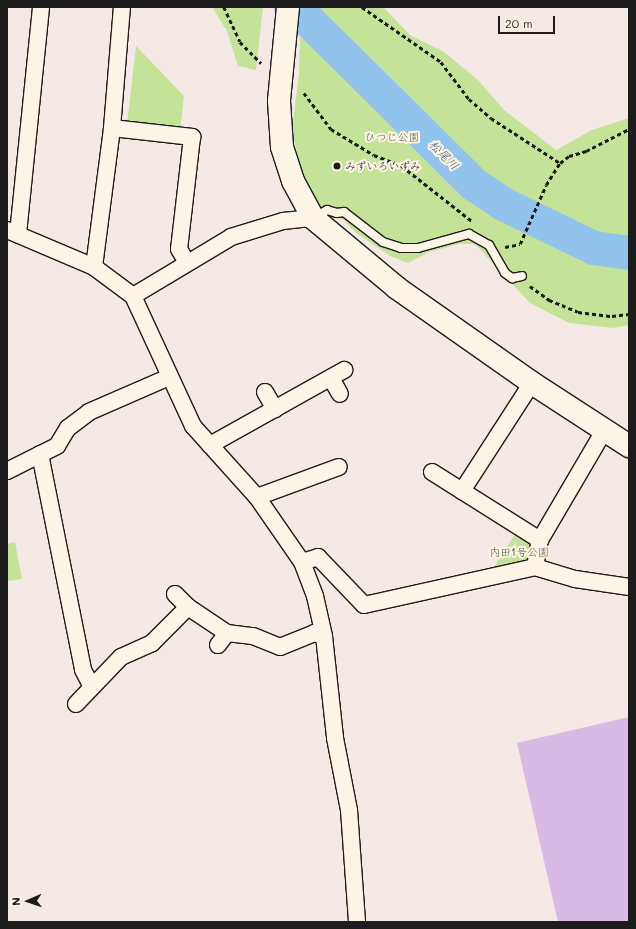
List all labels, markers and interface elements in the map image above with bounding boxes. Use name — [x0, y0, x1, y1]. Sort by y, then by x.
scale bar — [500, 8, 557, 34]
text: 20 m — [505, 15, 533, 31]
park label: ひつじ公園 — [365, 130, 419, 144]
water label: 松尾川 — [426, 137, 462, 173]
place label: みずいろいずみ — [345, 159, 422, 173]
marker: みずいろいずみ — [332, 161, 342, 171]
park label: 内田1号公園 — [489, 545, 549, 559]
north arrow — [8, 881, 48, 921]
text: N — [8, 897, 23, 906]

